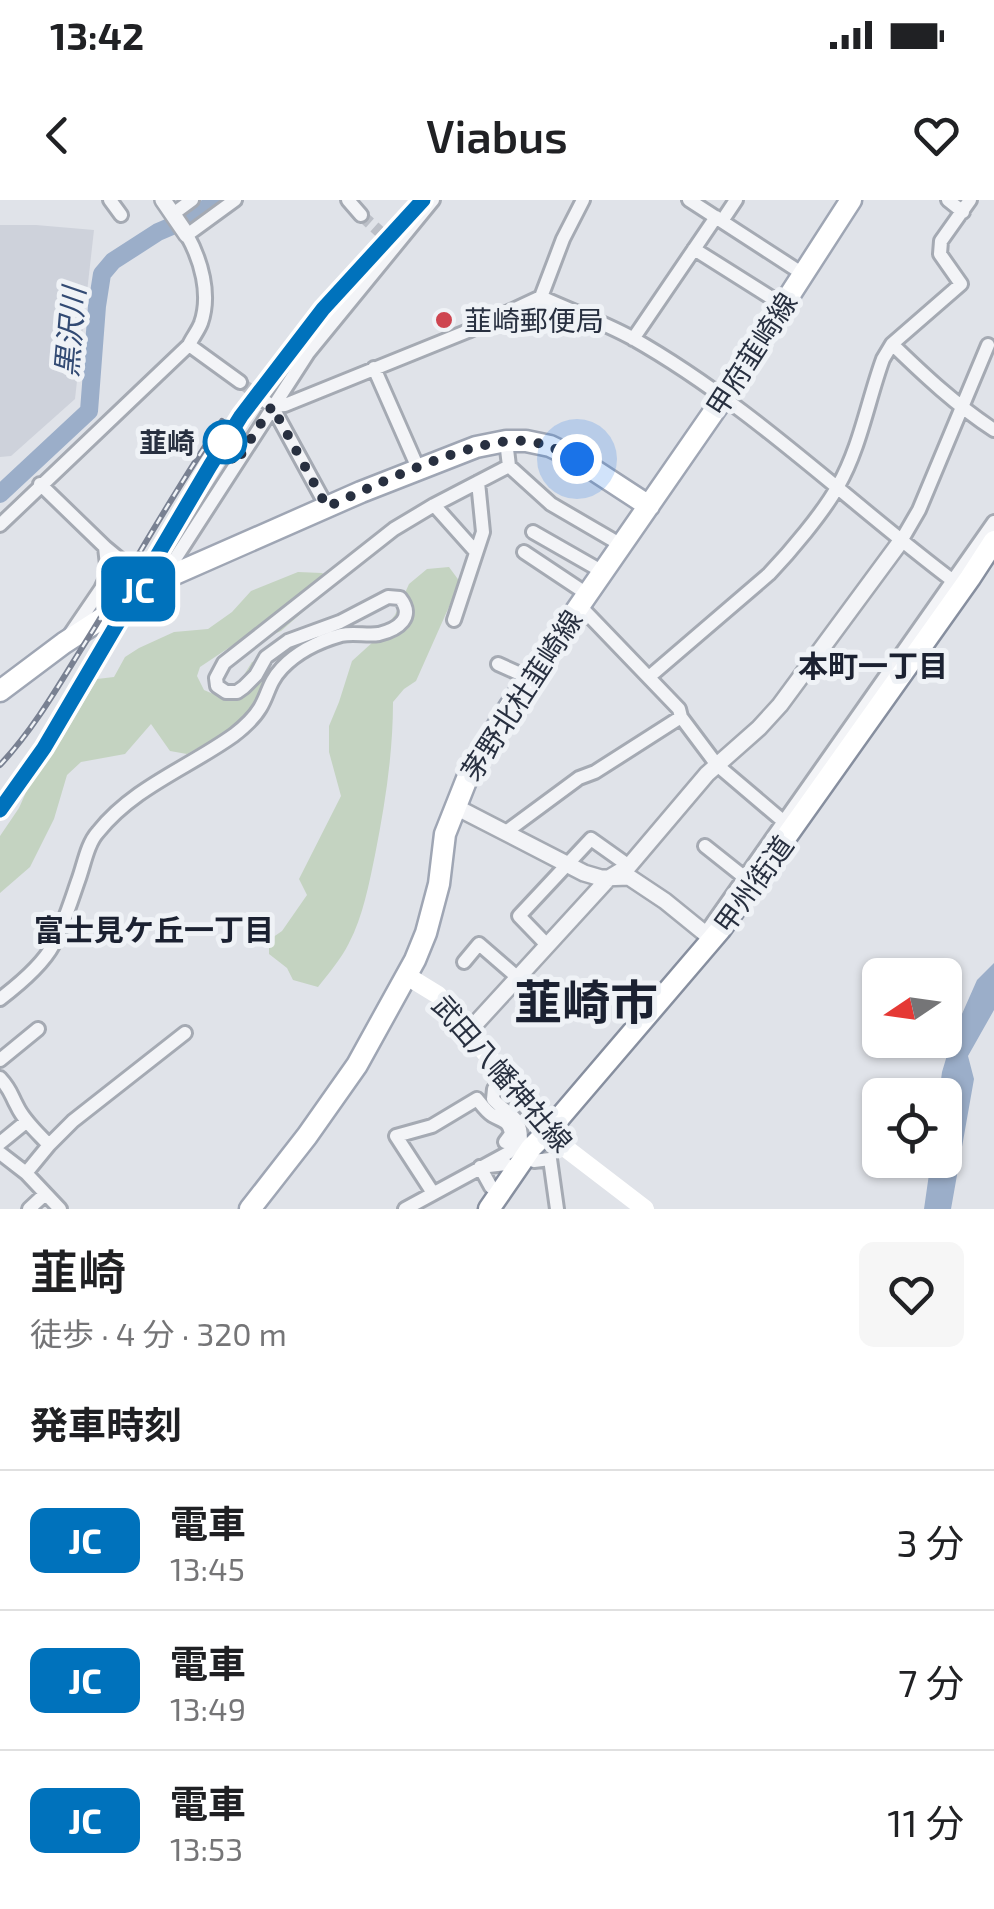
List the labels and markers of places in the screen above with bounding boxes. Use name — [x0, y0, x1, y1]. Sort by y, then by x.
place label: 韮崎郵便局 — [464, 303, 604, 337]
marker: 韮崎郵便局 — [433, 309, 455, 331]
marker: 韮崎 — [204, 421, 246, 463]
place label: 韮崎 — [139, 425, 195, 459]

